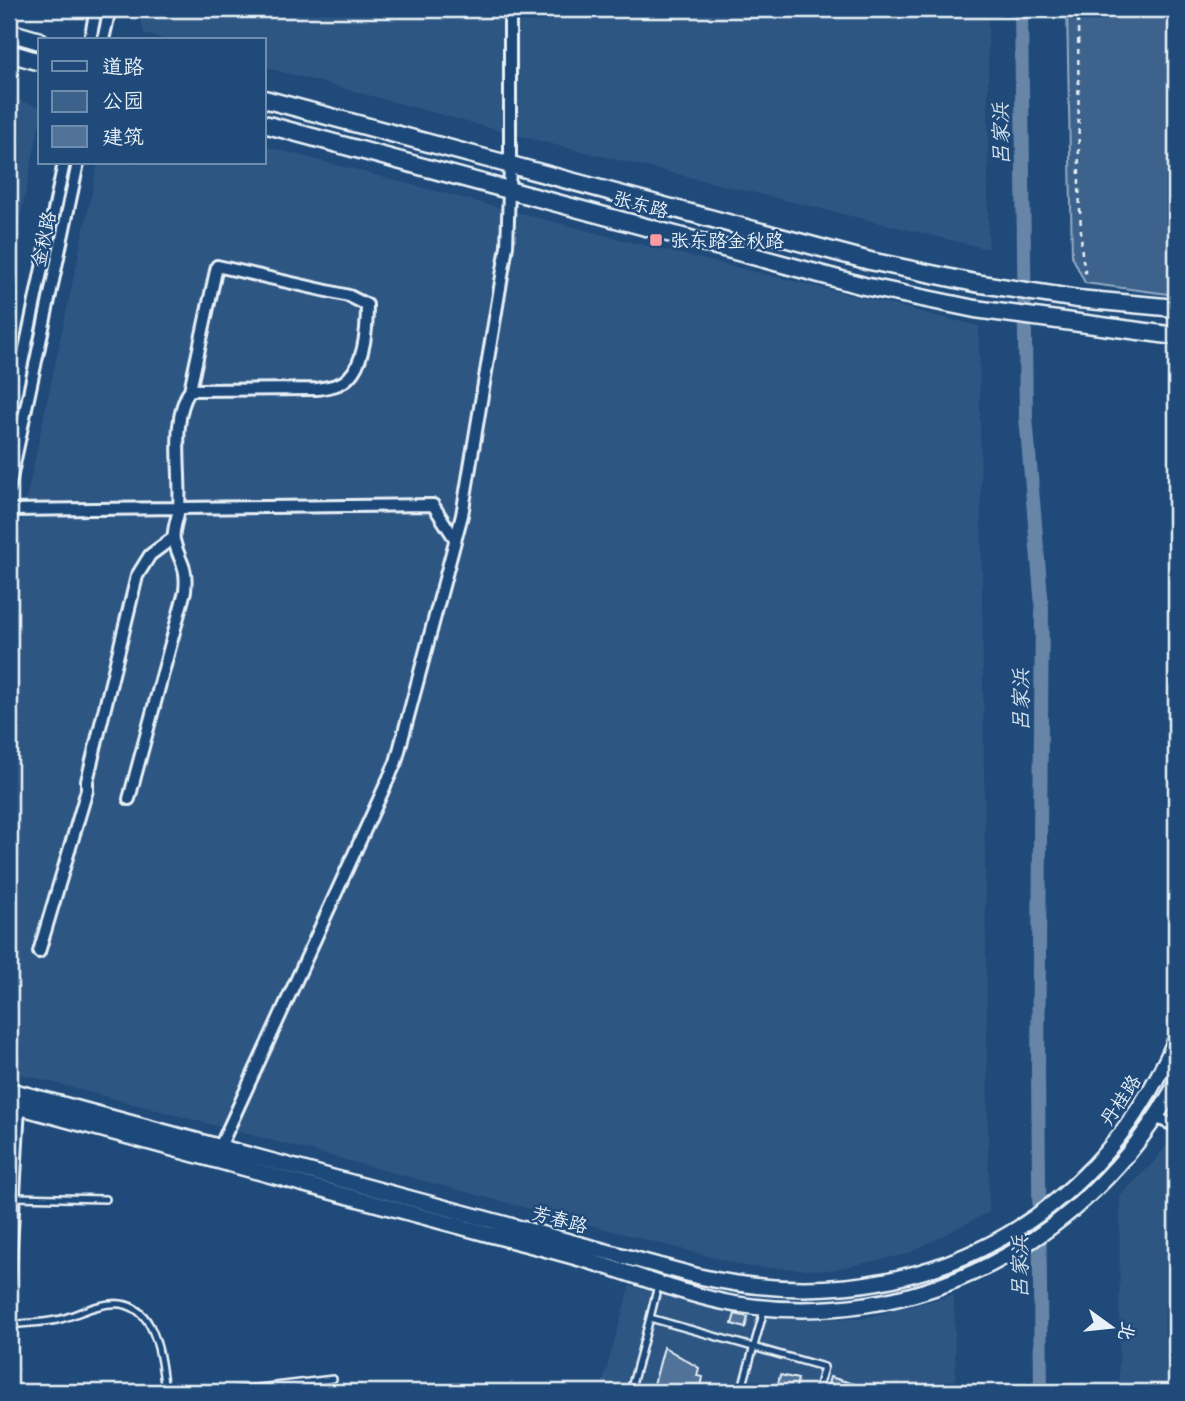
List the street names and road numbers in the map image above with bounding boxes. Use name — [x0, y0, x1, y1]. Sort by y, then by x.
street label: 张东路 — [609, 184, 672, 228]
street label: 金秋路 — [24, 208, 66, 270]
street label: 丹桂路 — [1093, 1069, 1150, 1133]
street label: 芳春路 — [528, 1199, 591, 1243]

